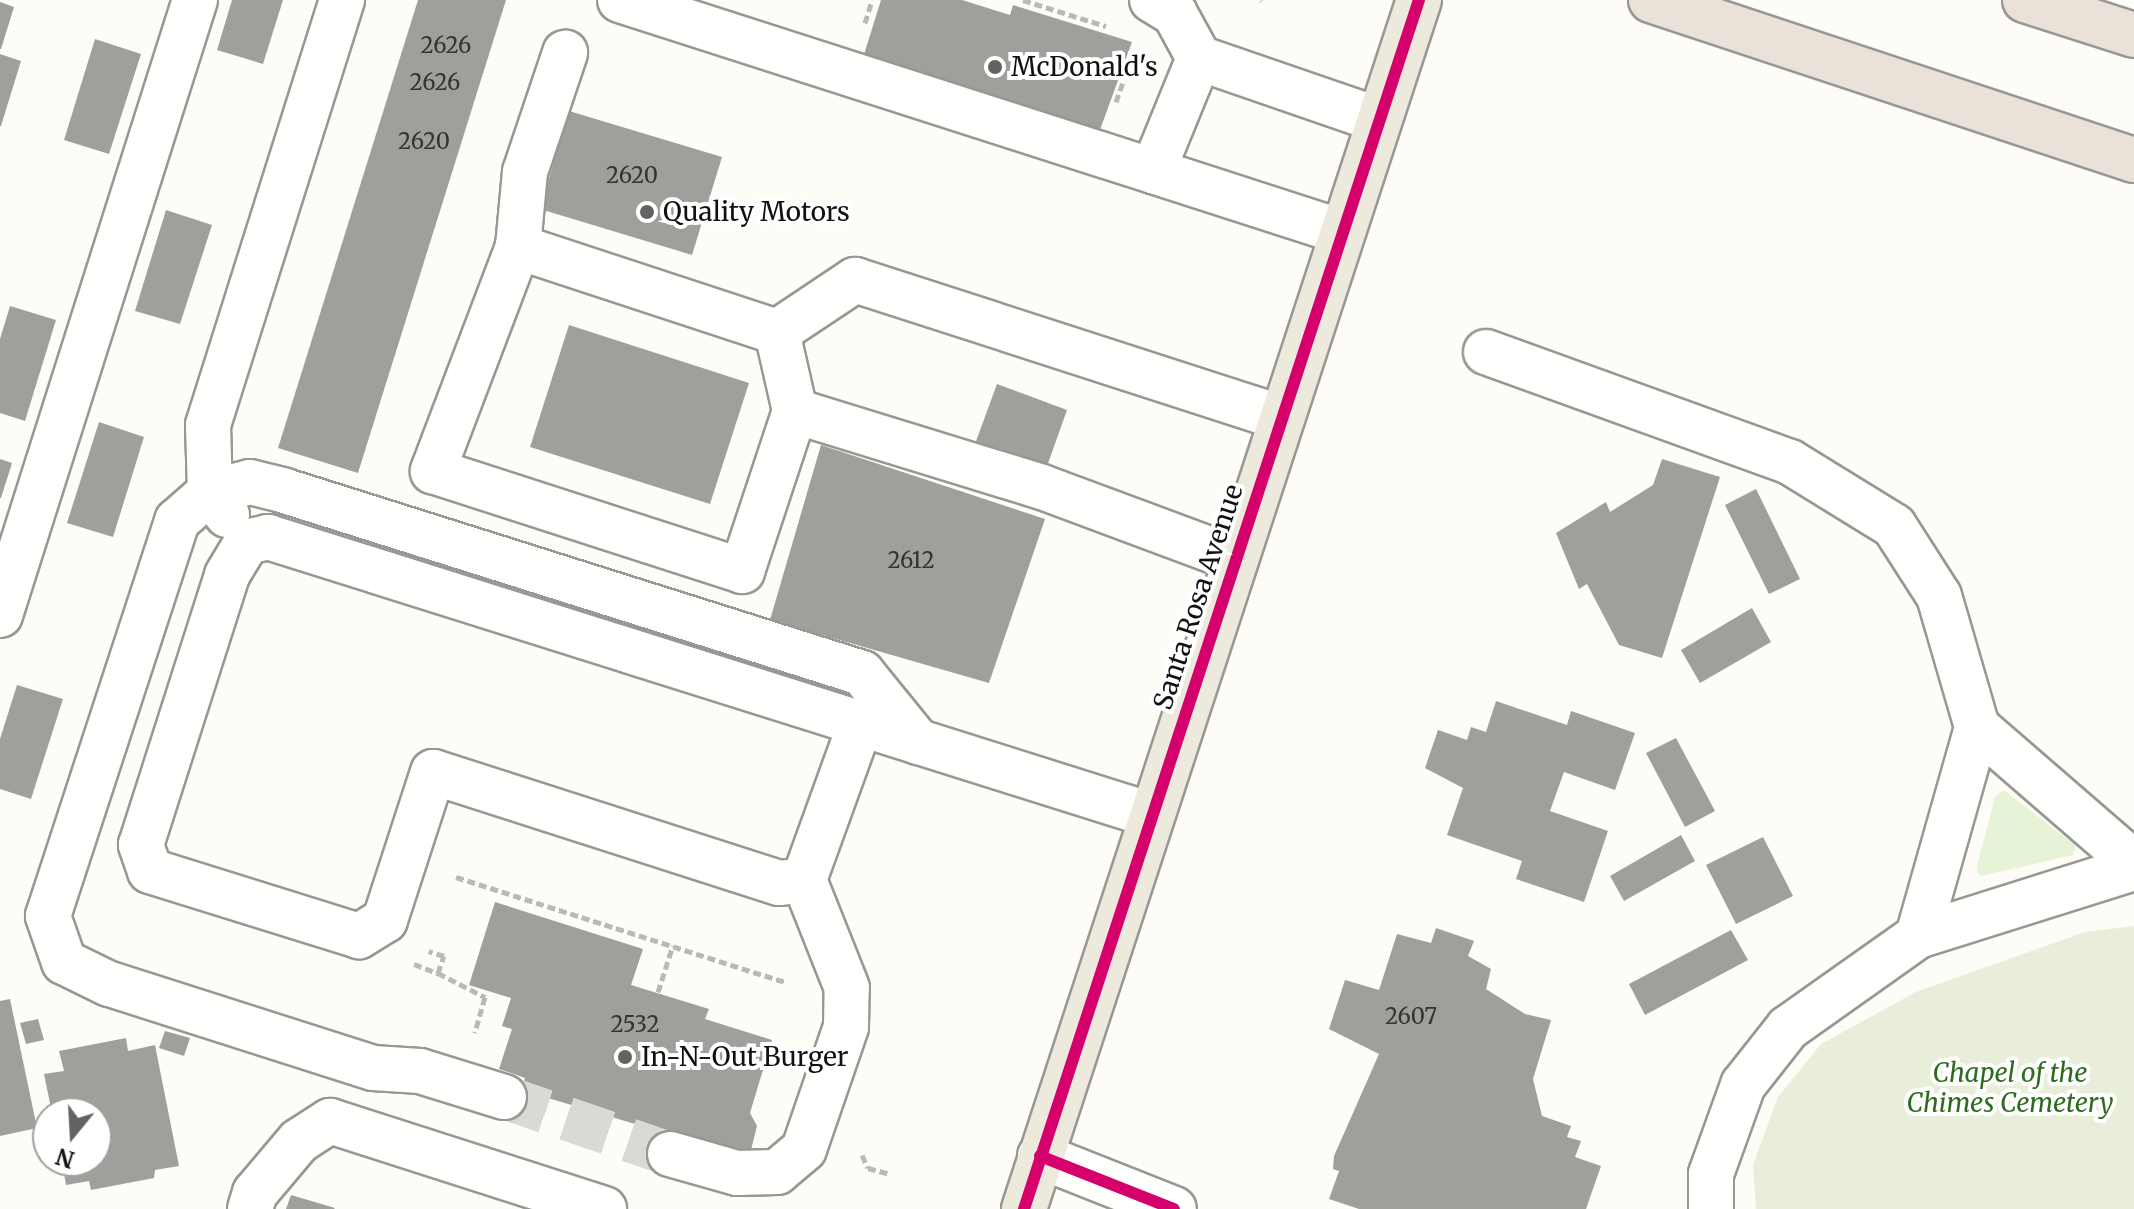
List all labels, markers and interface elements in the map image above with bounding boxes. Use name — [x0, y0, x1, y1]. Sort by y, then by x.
house number: 2626 — [421, 33, 471, 59]
place label: McDonald's — [1011, 51, 1158, 83]
marker: McDonald's — [986, 58, 1004, 76]
house number: 2626 — [410, 70, 460, 96]
house number: 2620 — [398, 129, 450, 155]
house number: 2620 — [606, 163, 658, 189]
place label: Quality Motors — [663, 196, 850, 228]
marker: Quality Motors — [638, 203, 656, 221]
street label: Santa Rosa Avenue — [1147, 481, 1249, 713]
house number: 2612 — [887, 548, 935, 574]
house number: 2607 — [1385, 1004, 1437, 1030]
house number: 2532 — [610, 1012, 660, 1038]
place label: In-N-Out Burger — [641, 1041, 848, 1073]
marker: In-N-Out Burger — [616, 1048, 634, 1066]
park label: Chapel of the Chimes Cemetery — [1907, 1057, 2113, 1118]
north arrow — [32, 1097, 112, 1177]
text: N — [53, 1142, 78, 1174]

